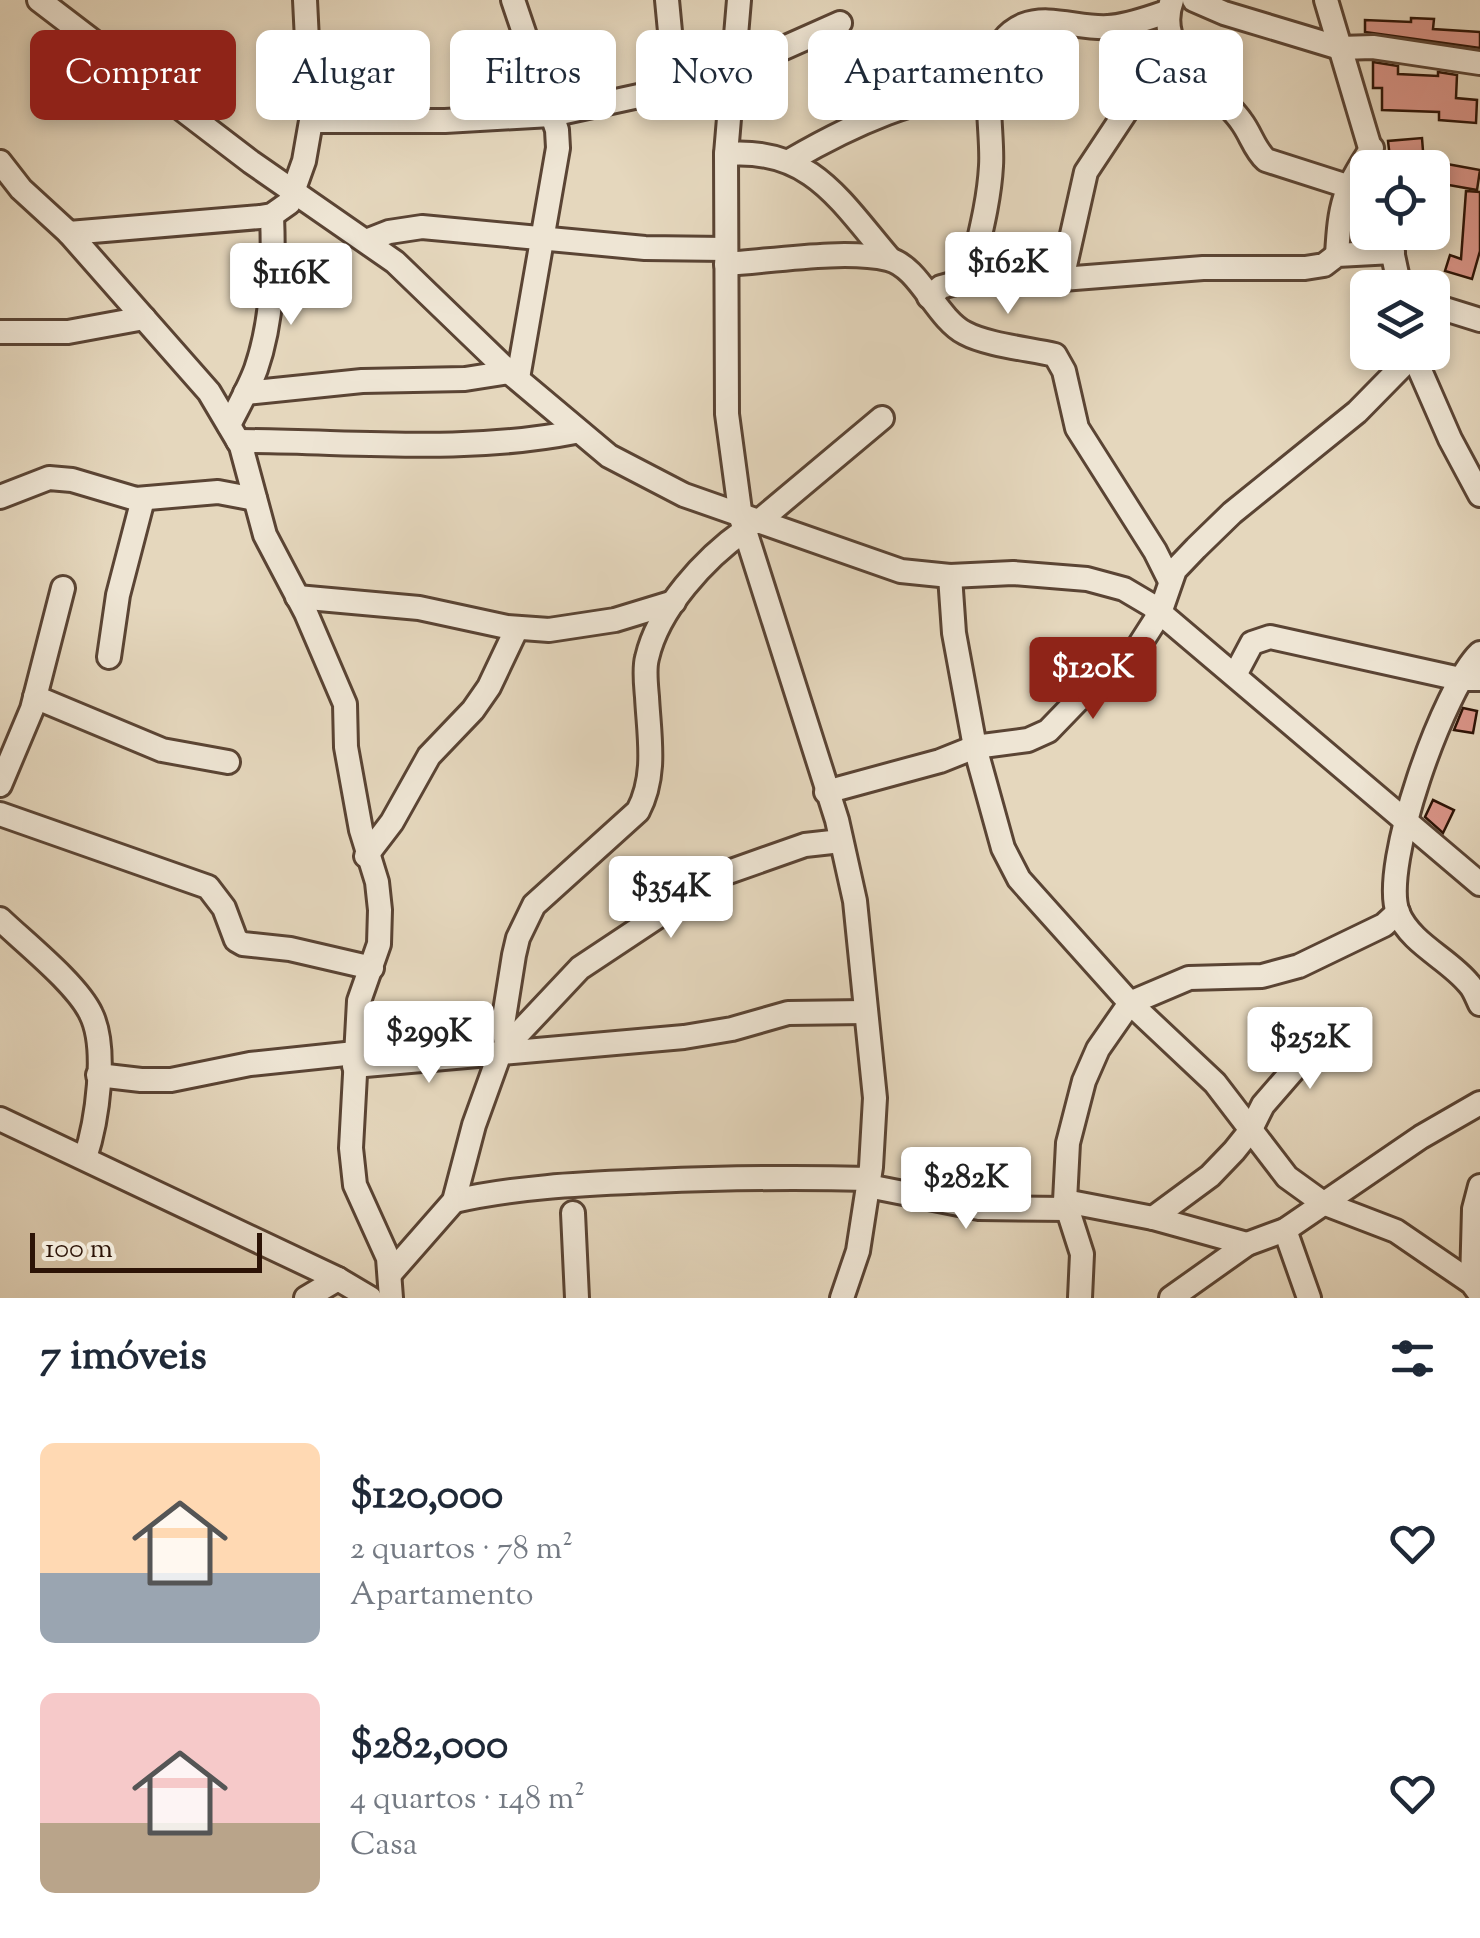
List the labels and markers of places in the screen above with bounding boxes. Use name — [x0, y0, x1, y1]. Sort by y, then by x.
pin: $162K — [938, 232, 1078, 317]
pin: $116K — [221, 243, 361, 328]
pin: $120K — [1023, 637, 1163, 722]
pin: $354K — [601, 856, 741, 941]
pin: $299K — [359, 1001, 499, 1086]
pin: $252K — [1240, 1007, 1380, 1092]
pin: $282K — [896, 1147, 1036, 1232]

